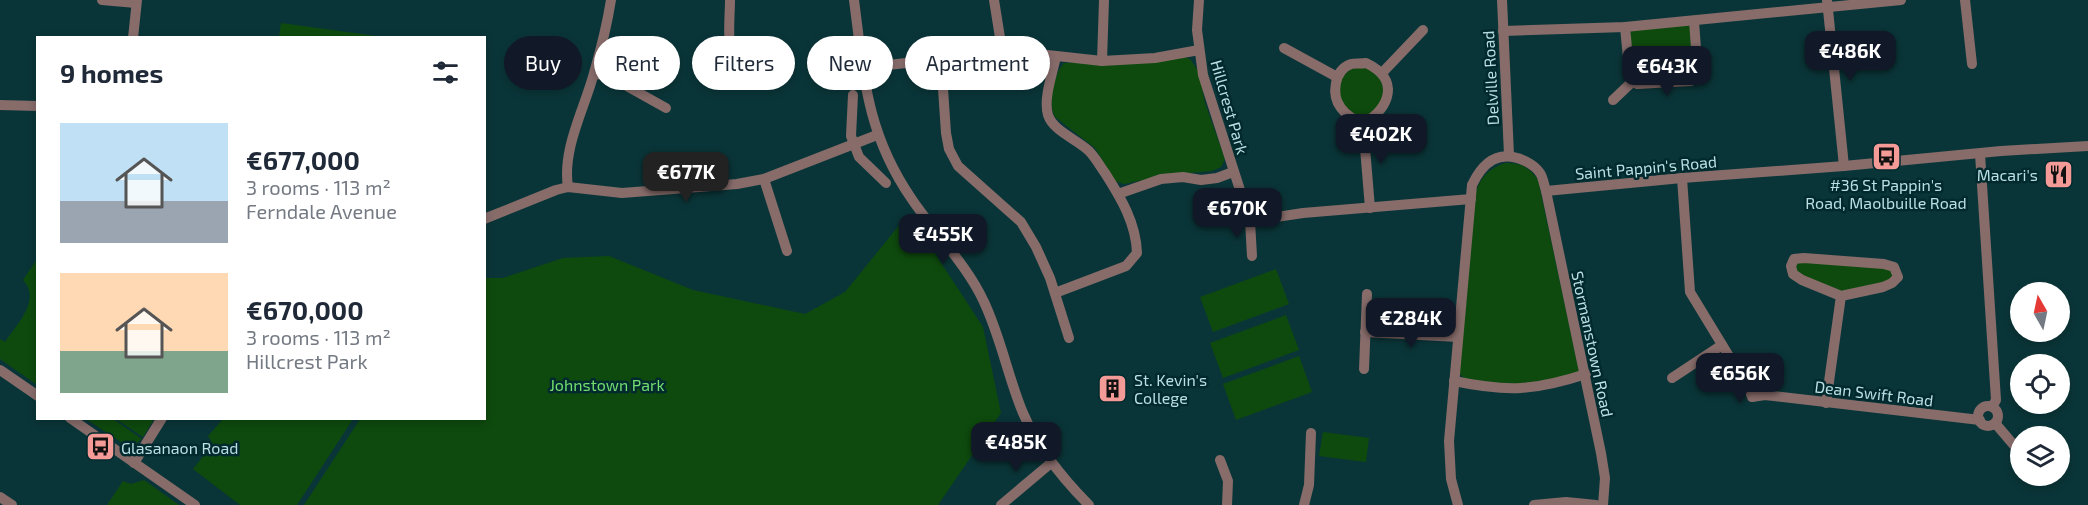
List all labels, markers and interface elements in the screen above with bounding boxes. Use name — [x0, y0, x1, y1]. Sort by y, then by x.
street label: Delville Road — [1478, 30, 1502, 126]
pin: €486K — [1808, 31, 1892, 82]
chip: Buy — [504, 36, 582, 90]
chip: Rent — [594, 36, 680, 90]
chip: Filters — [692, 36, 795, 90]
chip: New — [807, 36, 893, 90]
chip: Apartment — [905, 36, 1050, 90]
text: €486K — [1819, 38, 1881, 62]
pin: €643K — [1625, 46, 1709, 97]
text: €643K — [1636, 53, 1698, 77]
icon: filters — [429, 56, 462, 89]
text: 9 homes — [60, 57, 163, 88]
street label: Hillcrest Park — [1207, 58, 1253, 156]
pin: €402K — [1339, 114, 1423, 165]
text: €402K — [1350, 121, 1412, 145]
bus stop icon: #36 St Pappin's Road, Maolbuille Road — [1870, 140, 1902, 172]
text: €677,000 — [246, 144, 360, 175]
icon: home — [108, 147, 180, 219]
street label: Saint Pappin's Road — [1574, 151, 1718, 183]
pin: €677K — [644, 152, 728, 203]
restaurant icon: Macari's — [2043, 158, 2075, 190]
text: €677K — [657, 159, 715, 183]
place label: Macari's — [1977, 165, 2038, 184]
text: 3 rooms · 113 m² — [246, 175, 391, 199]
place label: #36 St Pappin's Road, Maolbuille Road — [1805, 175, 1967, 212]
pin: €670K — [1195, 188, 1279, 239]
text: €670K — [1207, 195, 1267, 219]
text: Ferndale Avenue — [246, 199, 397, 223]
pin: €455K — [901, 214, 985, 265]
text: €455K — [913, 221, 973, 245]
street label: Stormanstown Road — [1568, 269, 1618, 419]
north arrow — [2010, 282, 2070, 342]
map controls — [2010, 282, 2070, 486]
text: €670,000 — [246, 294, 364, 325]
icon: home — [108, 297, 180, 369]
pin: €284K — [1369, 298, 1453, 349]
text: €284K — [1380, 305, 1442, 329]
text: 3 rooms · 113 m² — [246, 325, 391, 349]
text: Hillcrest Park — [246, 349, 368, 373]
pin: €656K — [1698, 353, 1782, 404]
button: locate — [2010, 354, 2070, 414]
text: €656K — [1710, 360, 1770, 384]
place label: St. Kevin's College — [1134, 370, 1207, 407]
building icon: St. Kevin's College — [1097, 372, 1129, 404]
park label: Johnstown Park — [549, 375, 665, 394]
street label: Dean Swift Road — [1814, 376, 1934, 410]
pin: €485K — [974, 422, 1058, 473]
button: layers — [2010, 426, 2070, 486]
text: €485K — [985, 429, 1047, 453]
bus stop icon: Glasanaon Road — [84, 431, 116, 463]
place label: Glasanaon Road — [121, 438, 238, 457]

